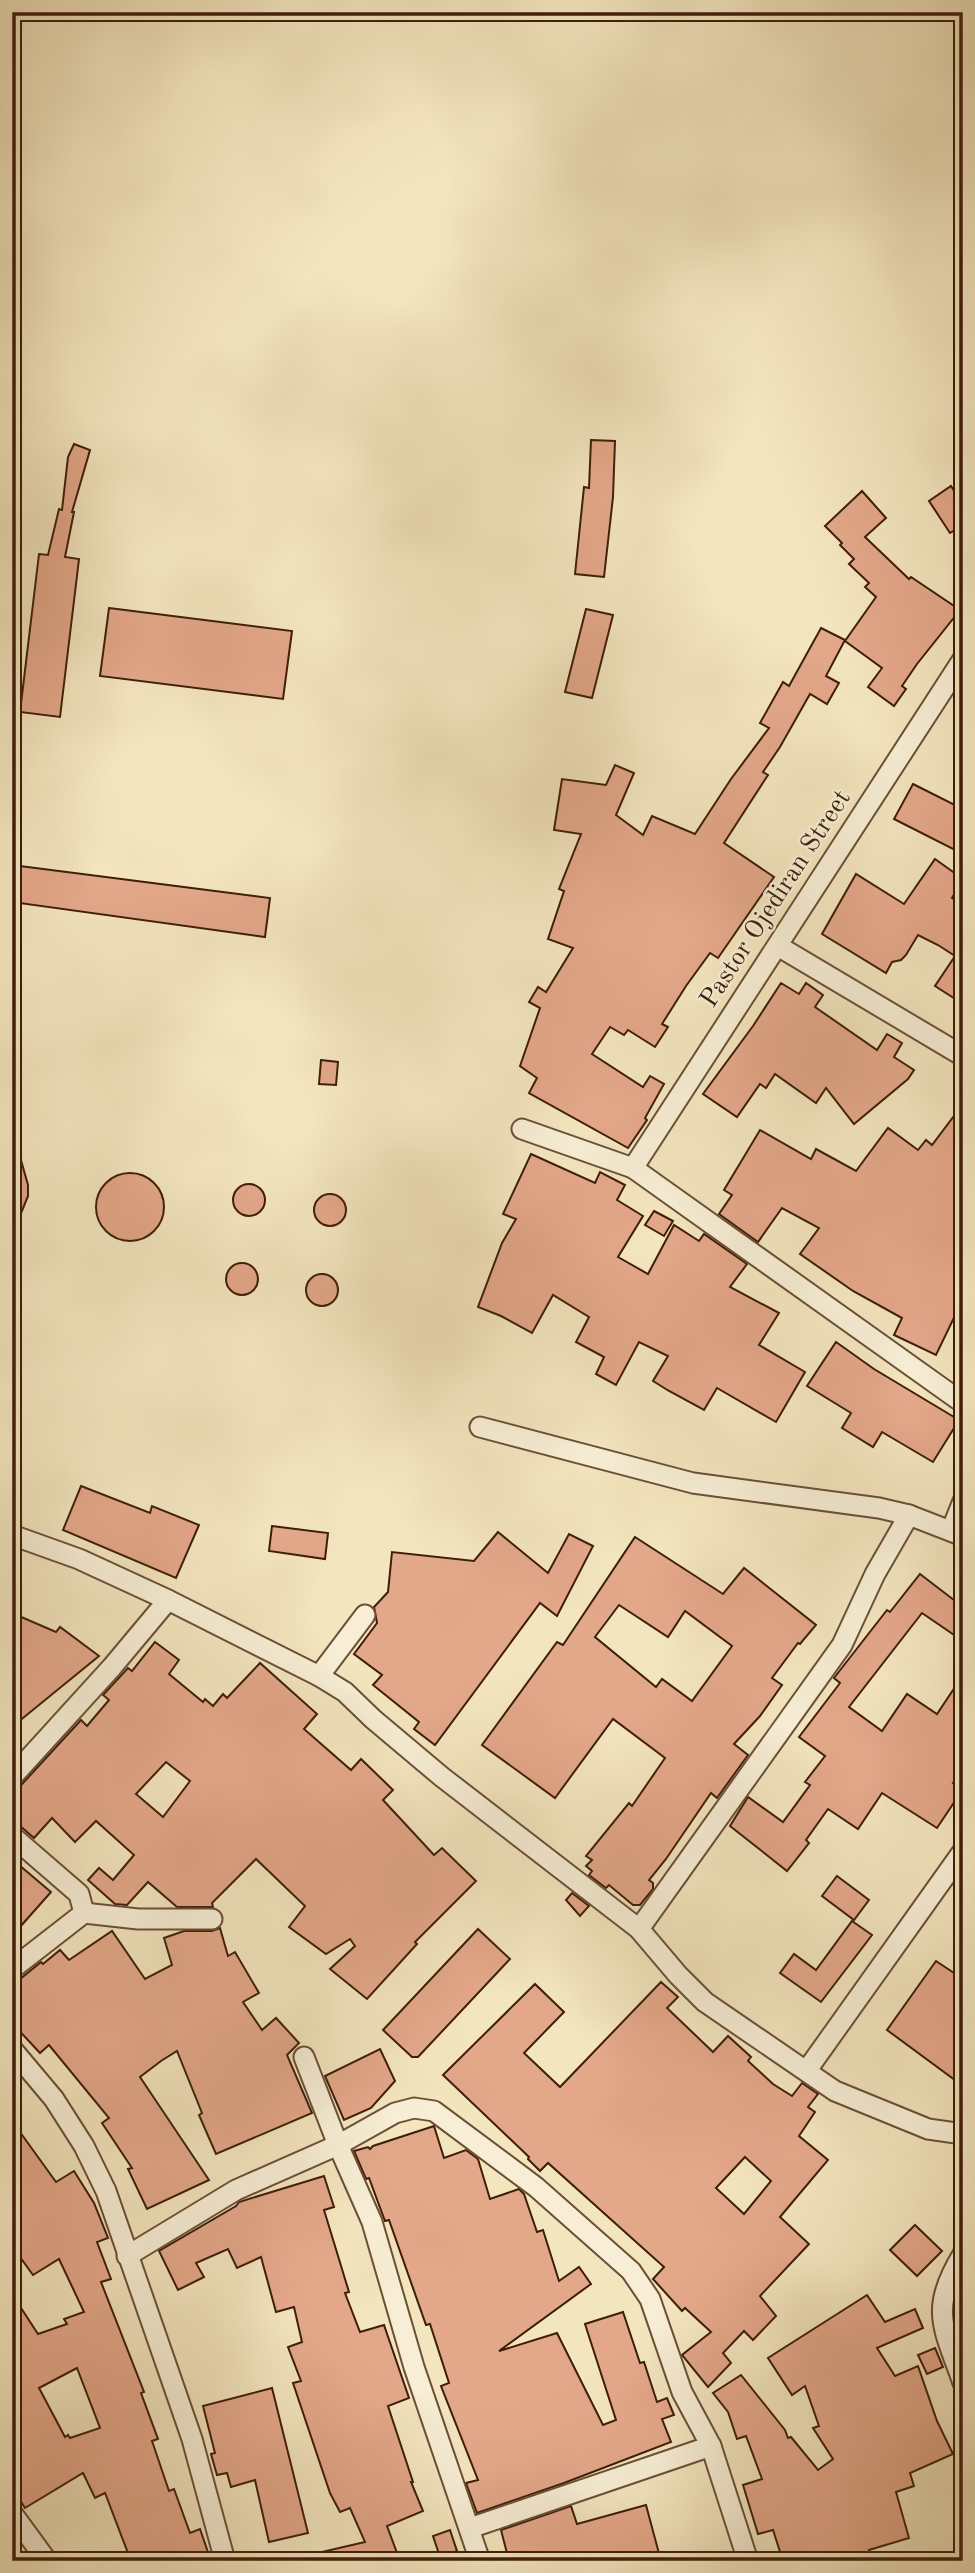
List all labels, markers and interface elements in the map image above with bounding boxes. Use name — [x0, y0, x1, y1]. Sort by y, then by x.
street label: Pastor Ojediran Street — [696, 786, 856, 1012]

